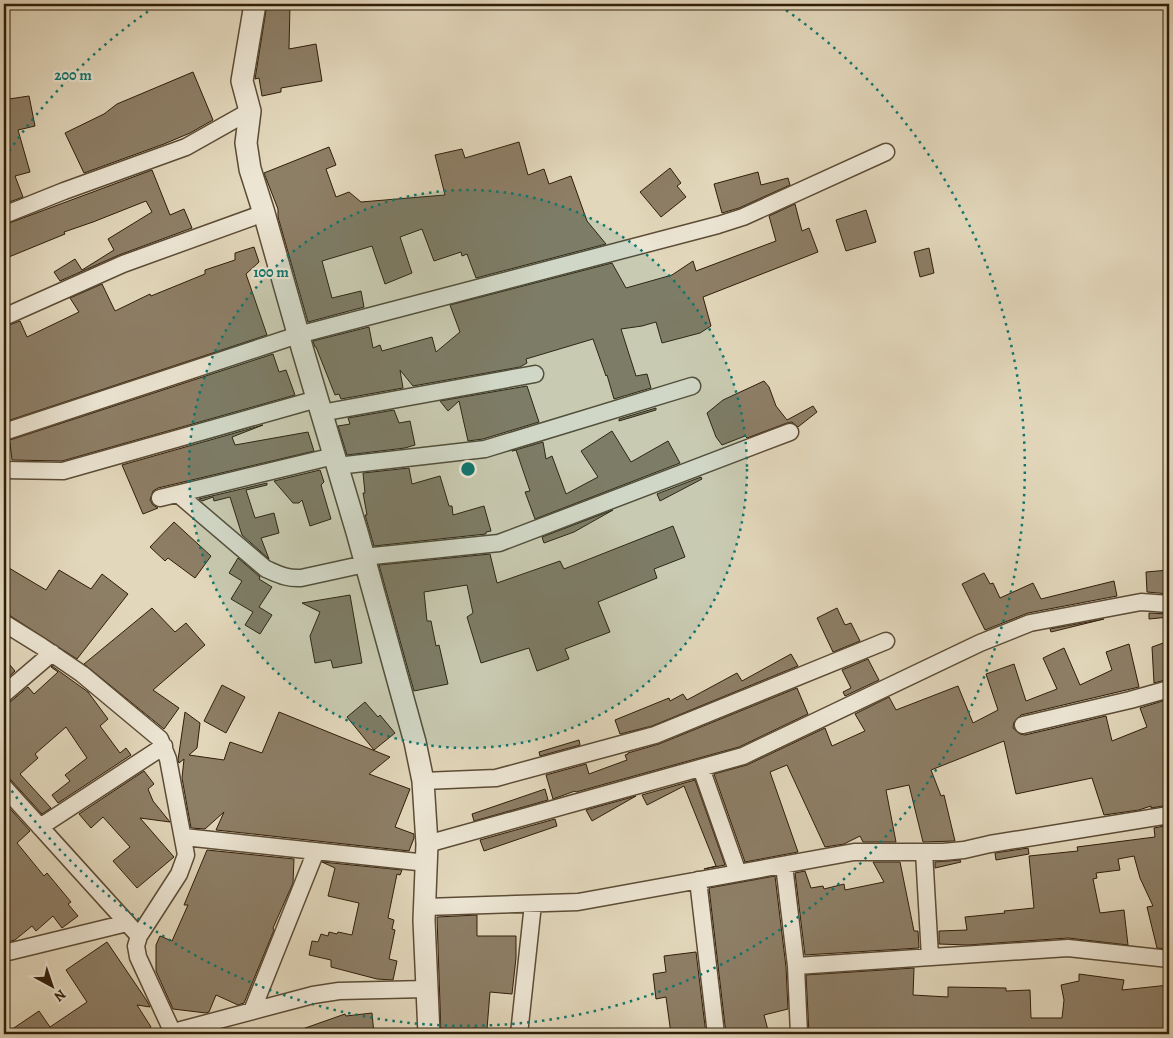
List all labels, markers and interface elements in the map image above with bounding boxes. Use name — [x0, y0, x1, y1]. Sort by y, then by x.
text: 200 m — [54, 65, 92, 85]
text: 100 m — [253, 262, 289, 282]
centre of rings — [459, 460, 477, 478]
north arrow — [28, 960, 78, 1010]
text: N — [50, 985, 70, 1006]

